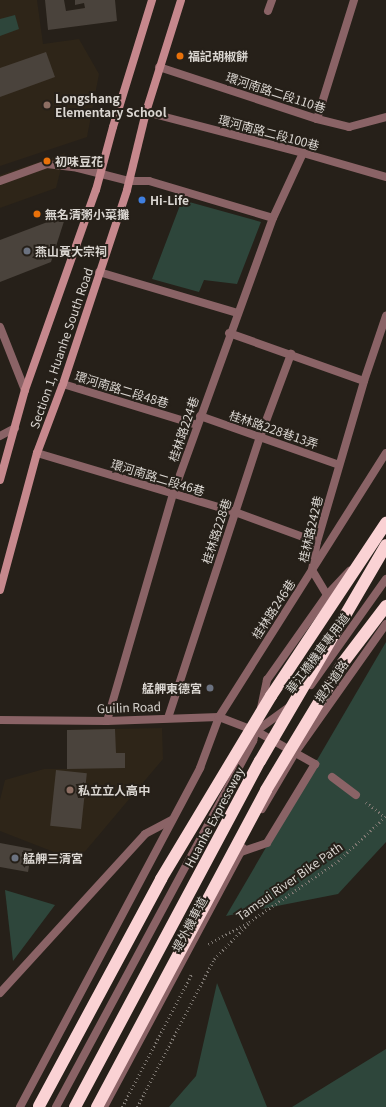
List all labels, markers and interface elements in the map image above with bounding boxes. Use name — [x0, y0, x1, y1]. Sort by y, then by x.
place label: 福記胡椒餅 — [188, 49, 248, 63]
marker: 福記胡椒餅 — [175, 51, 185, 61]
street label: 環河南路二段110巷 — [224, 69, 328, 115]
place label: Longshang Elementary School — [55, 91, 166, 119]
marker: Longshang Elementary School — [42, 100, 52, 110]
street label: 環河南路二段100巷 — [217, 112, 321, 152]
place label: 初味豆花 — [55, 154, 103, 168]
marker: 初味豆花 — [42, 156, 52, 166]
place label: Hi-Life — [150, 193, 189, 207]
marker: Hi-Life — [137, 195, 147, 205]
place label: 無名清粥小菜攤 — [45, 207, 129, 221]
marker: 無名清粥小菜攤 — [32, 209, 42, 219]
place label: 燕山黃大宗祠 — [35, 244, 107, 258]
marker: 燕山黃大宗祠 — [22, 246, 32, 256]
street label: Section 1, Huanhe South Road — [27, 266, 95, 430]
street label: 環河南路二段48巷 — [73, 368, 171, 410]
street label: 桂林路224巷 — [165, 395, 201, 463]
street label: 桂林路228巷13弄 — [228, 407, 320, 451]
street label: 環河南路二段46巷 — [109, 456, 207, 498]
street label: 桂林路242巷 — [295, 494, 325, 564]
street label: 桂林路228巷 — [199, 496, 233, 566]
street label: 桂林路246巷 — [248, 577, 298, 641]
street label: 華江橋機車專用道 — [282, 610, 352, 696]
street label: 提外道路 — [311, 657, 351, 705]
place label: 艋舺東德宮 — [142, 681, 202, 695]
marker: 艋舺東德宮 — [205, 683, 215, 693]
street label: Guilin Road — [97, 699, 161, 715]
street label: Huanhe Expressway — [181, 764, 247, 870]
place label: 私立立人高中 — [78, 783, 150, 797]
marker: 私立立人高中 — [65, 785, 75, 795]
street label: Tamsui River Bike Path — [233, 839, 345, 923]
place label: 艋舺三清宮 — [23, 851, 83, 865]
marker: 艋舺三清宮 — [10, 853, 20, 863]
street label: 堤外機車道 — [169, 894, 209, 954]

